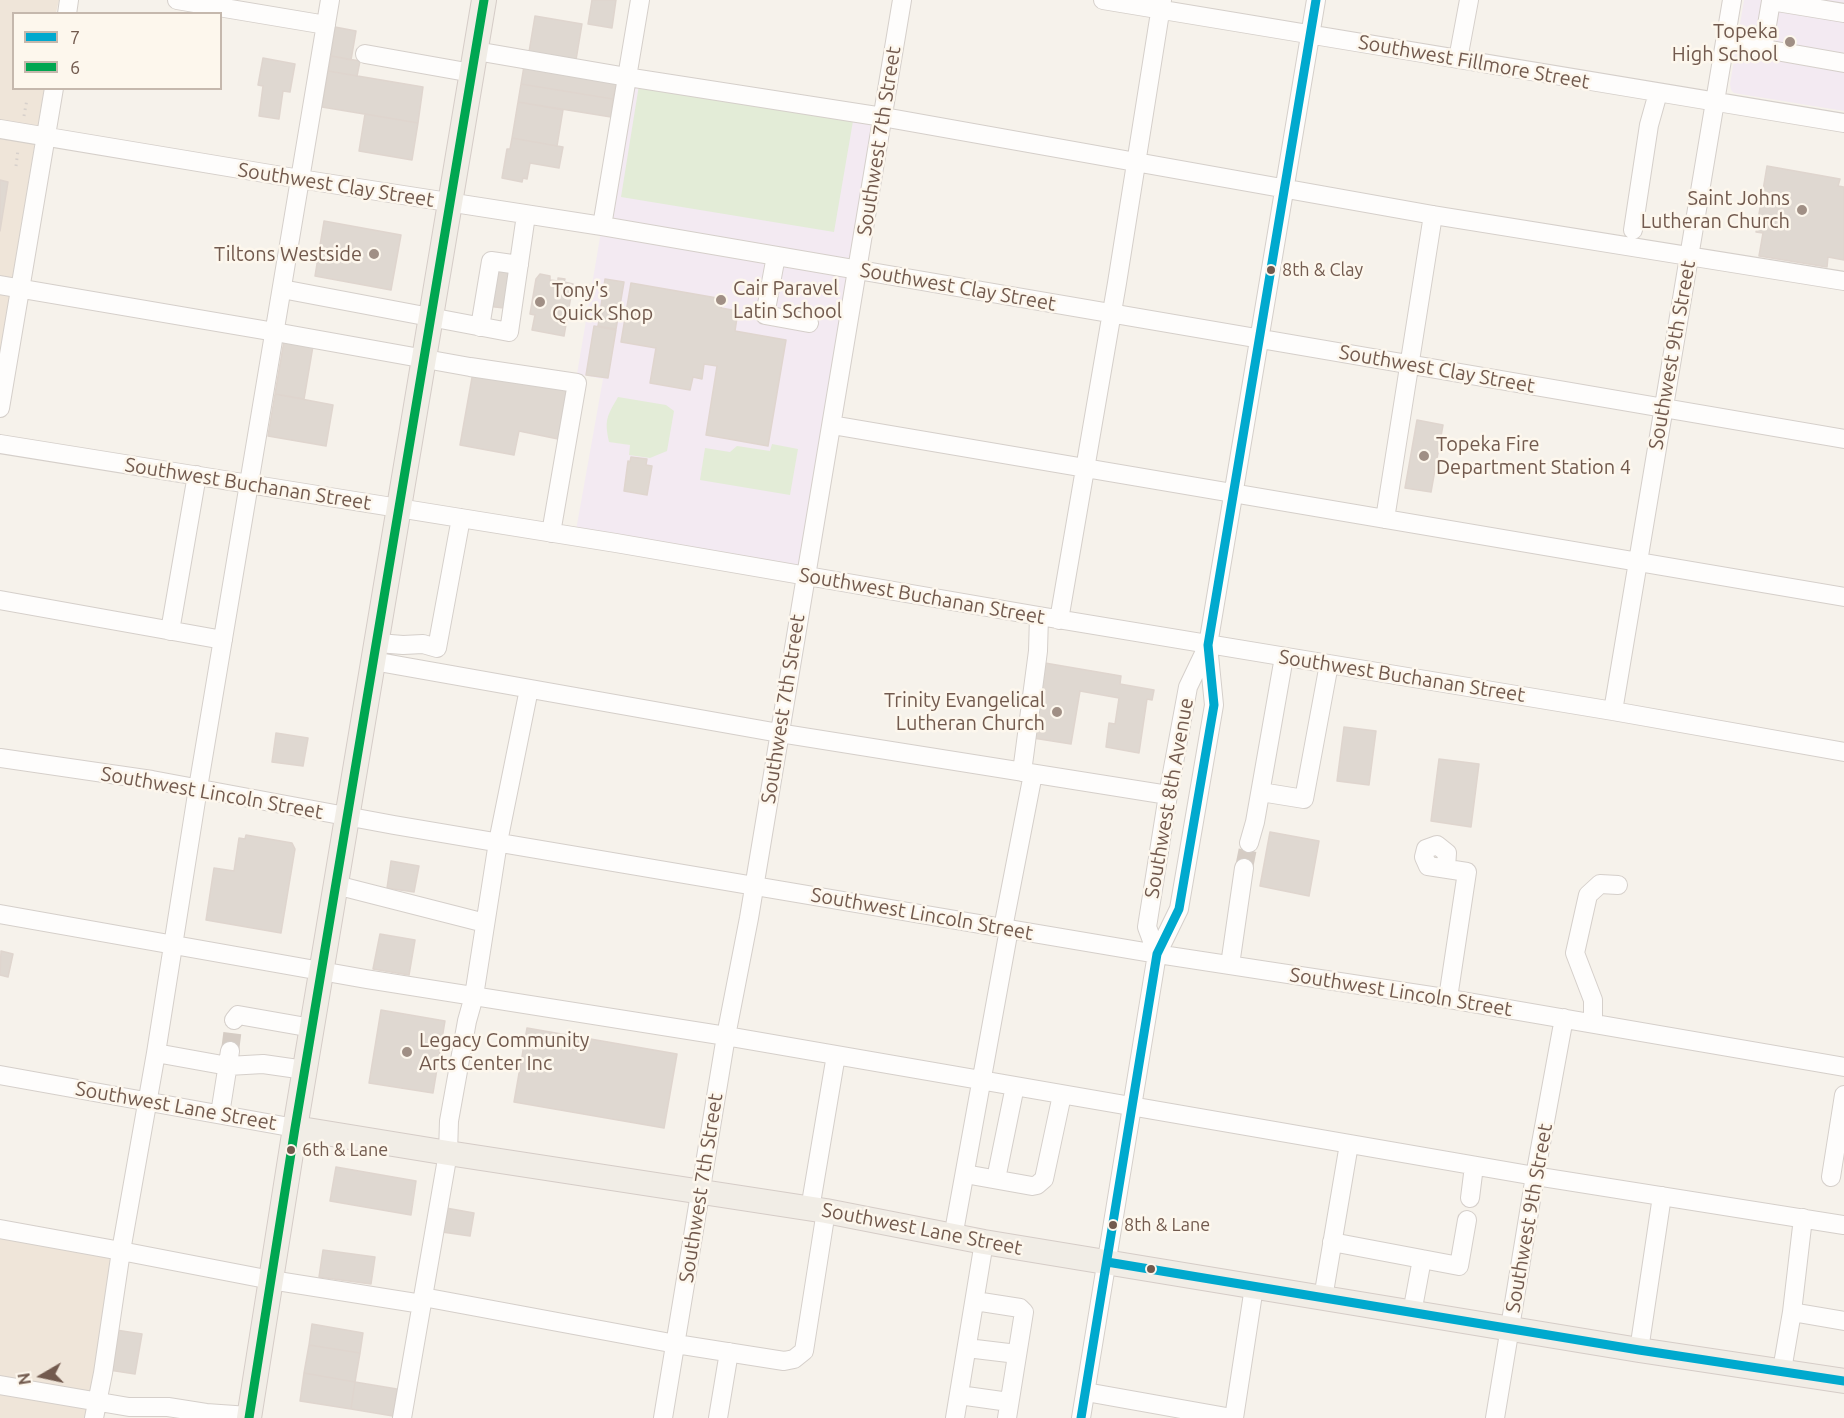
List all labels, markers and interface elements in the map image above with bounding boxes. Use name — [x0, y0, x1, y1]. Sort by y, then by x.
legend — [12, 12, 222, 90]
place label: Topeka High School — [1672, 19, 1778, 66]
text: 7 — [70, 27, 80, 47]
street label: Southwest Fillmore Street — [1357, 30, 1591, 94]
marker: Topeka High School — [1783, 35, 1797, 49]
street label: Southwest 7th Street — [852, 45, 906, 237]
text: 6 — [70, 57, 80, 77]
street label: Southwest Clay Street — [236, 158, 436, 212]
place label: Saint Johns Lutheran Church — [1641, 186, 1790, 233]
marker: Saint Johns Lutheran Church — [1795, 203, 1809, 217]
place label: Tiltons Westside — [214, 242, 362, 266]
marker: Tiltons Westside — [367, 247, 381, 261]
street label: Southwest Clay Street — [858, 258, 1058, 316]
place label: 8th & Clay — [1282, 259, 1363, 281]
street label: Southwest 9th Street — [1644, 259, 1700, 451]
marker: 8th & Clay — [1265, 264, 1277, 276]
place label: Cair Paravel Latin School — [733, 276, 842, 323]
place label: Tony's Quick Shop — [552, 278, 653, 325]
marker: Cair Paravel Latin School — [714, 293, 728, 307]
marker: Tony's Quick Shop — [533, 295, 547, 309]
street label: Southwest Clay Street — [1337, 340, 1537, 398]
place label: Topeka Fire Department Station 4 — [1436, 432, 1631, 479]
marker: Topeka Fire Department Station 4 — [1417, 449, 1431, 463]
street label: Southwest Buchanan Street — [123, 453, 373, 515]
street label: Southwest Buchanan Street — [797, 563, 1047, 629]
street label: Southwest 7th Street — [756, 613, 810, 805]
street label: Southwest Buchanan Street — [1277, 645, 1527, 707]
place label: Trinity Evangelical Lutheran Church — [884, 688, 1045, 735]
street label: Southwest 8th Avenue — [1140, 696, 1198, 900]
marker: Trinity Evangelical Lutheran Church — [1050, 705, 1064, 719]
street label: Southwest Lincoln Street — [99, 762, 325, 824]
street label: Southwest Lincoln Street — [809, 883, 1035, 945]
street label: Southwest Lincoln Street — [1288, 963, 1514, 1021]
place label: Legacy Community Arts Center Inc — [419, 1028, 589, 1075]
marker: Legacy Community Arts Center Inc — [400, 1045, 414, 1059]
street label: Southwest Lane Street — [74, 1076, 278, 1136]
street label: Southwest 7th Street — [674, 1092, 728, 1284]
street label: Southwest 9th Street — [1501, 1122, 1557, 1314]
place label: 6th & Lane — [302, 1139, 388, 1161]
marker: 6th & Lane — [285, 1144, 297, 1156]
street label: Southwest Lane Street — [820, 1198, 1024, 1260]
place label: 8th & Lane — [1124, 1214, 1210, 1236]
marker: 8th & Lane — [1107, 1219, 1119, 1231]
unlabelled marker — [1145, 1263, 1157, 1275]
north arrow — [12, 1346, 72, 1406]
text: N — [14, 1372, 34, 1386]

